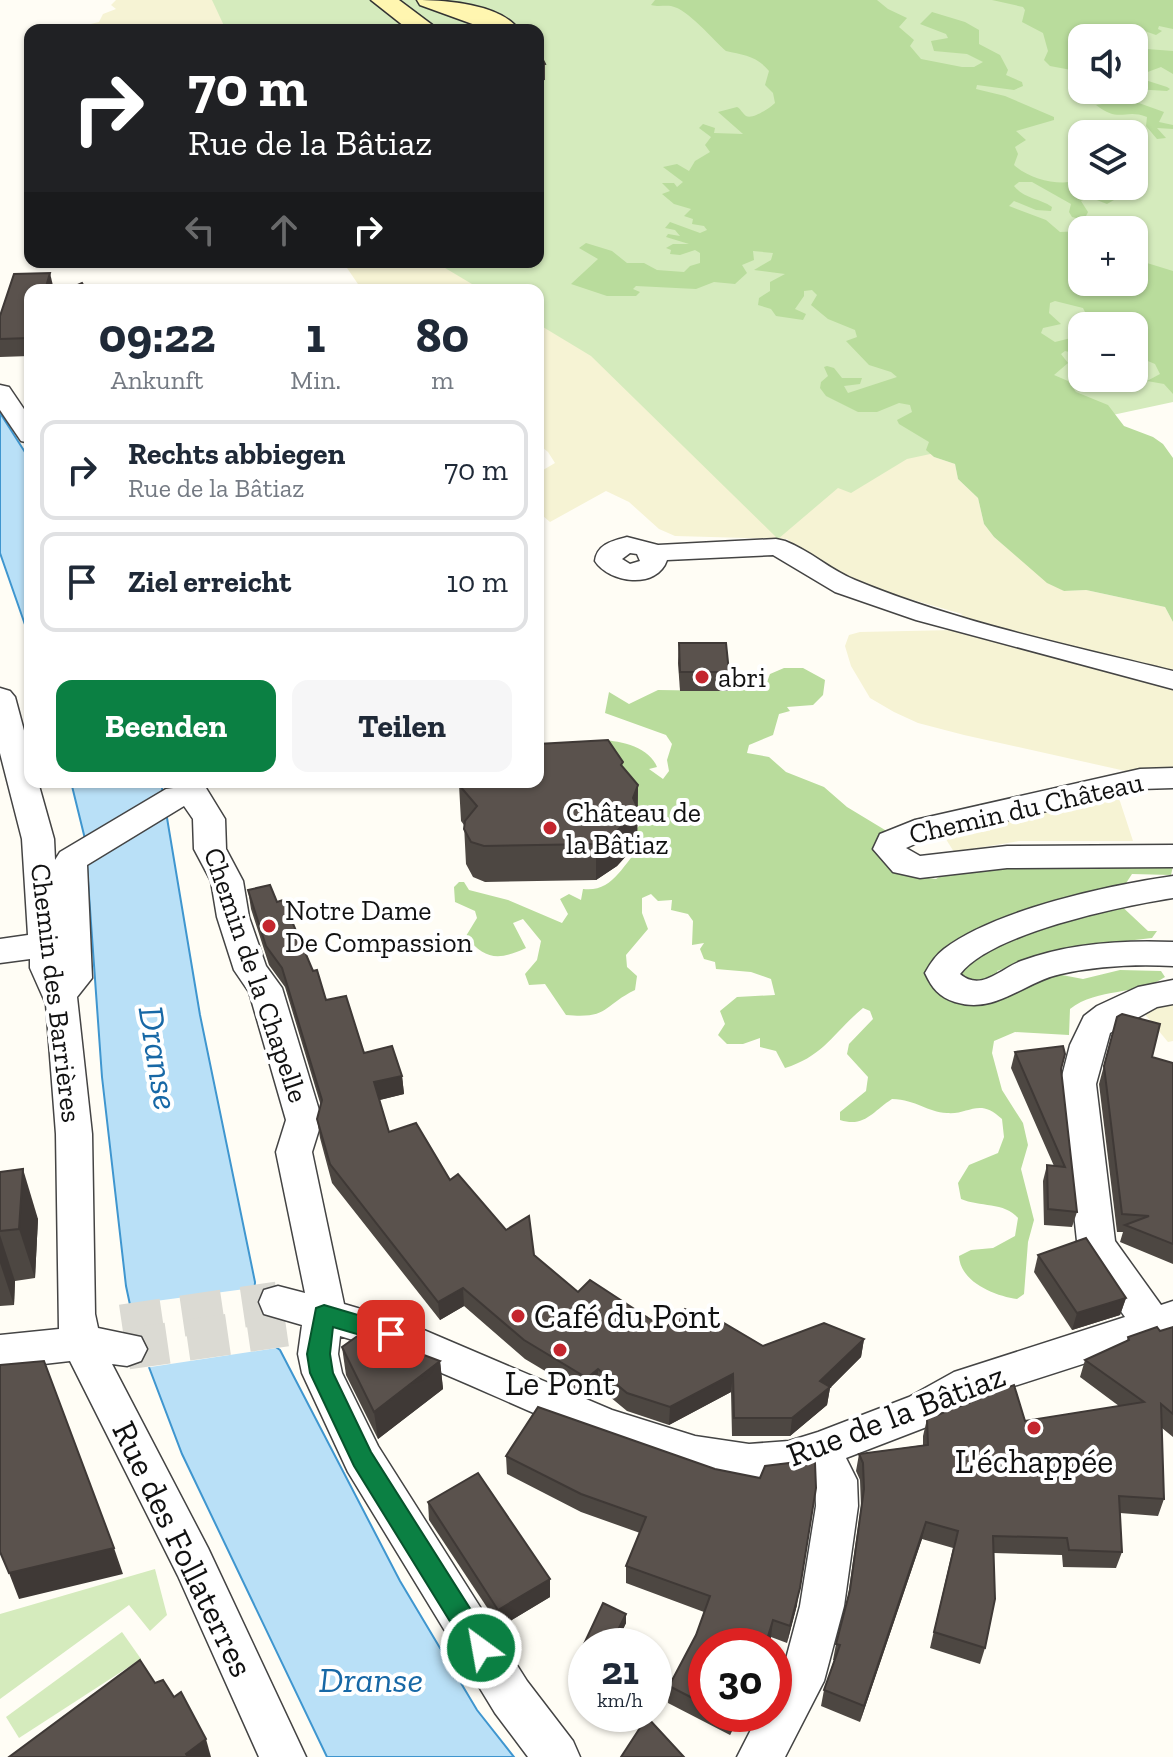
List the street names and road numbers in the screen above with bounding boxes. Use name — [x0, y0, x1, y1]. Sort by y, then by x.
street label: Chemin du Château — [906, 765, 1146, 851]
street label: Chemin de la Chapelle — [197, 843, 315, 1107]
street label: Chemin des Barrières — [24, 862, 88, 1124]
street label: Rue de la Bâtiaz — [781, 1355, 1011, 1475]
street label: Rue des Follaterres — [103, 1415, 263, 1683]

